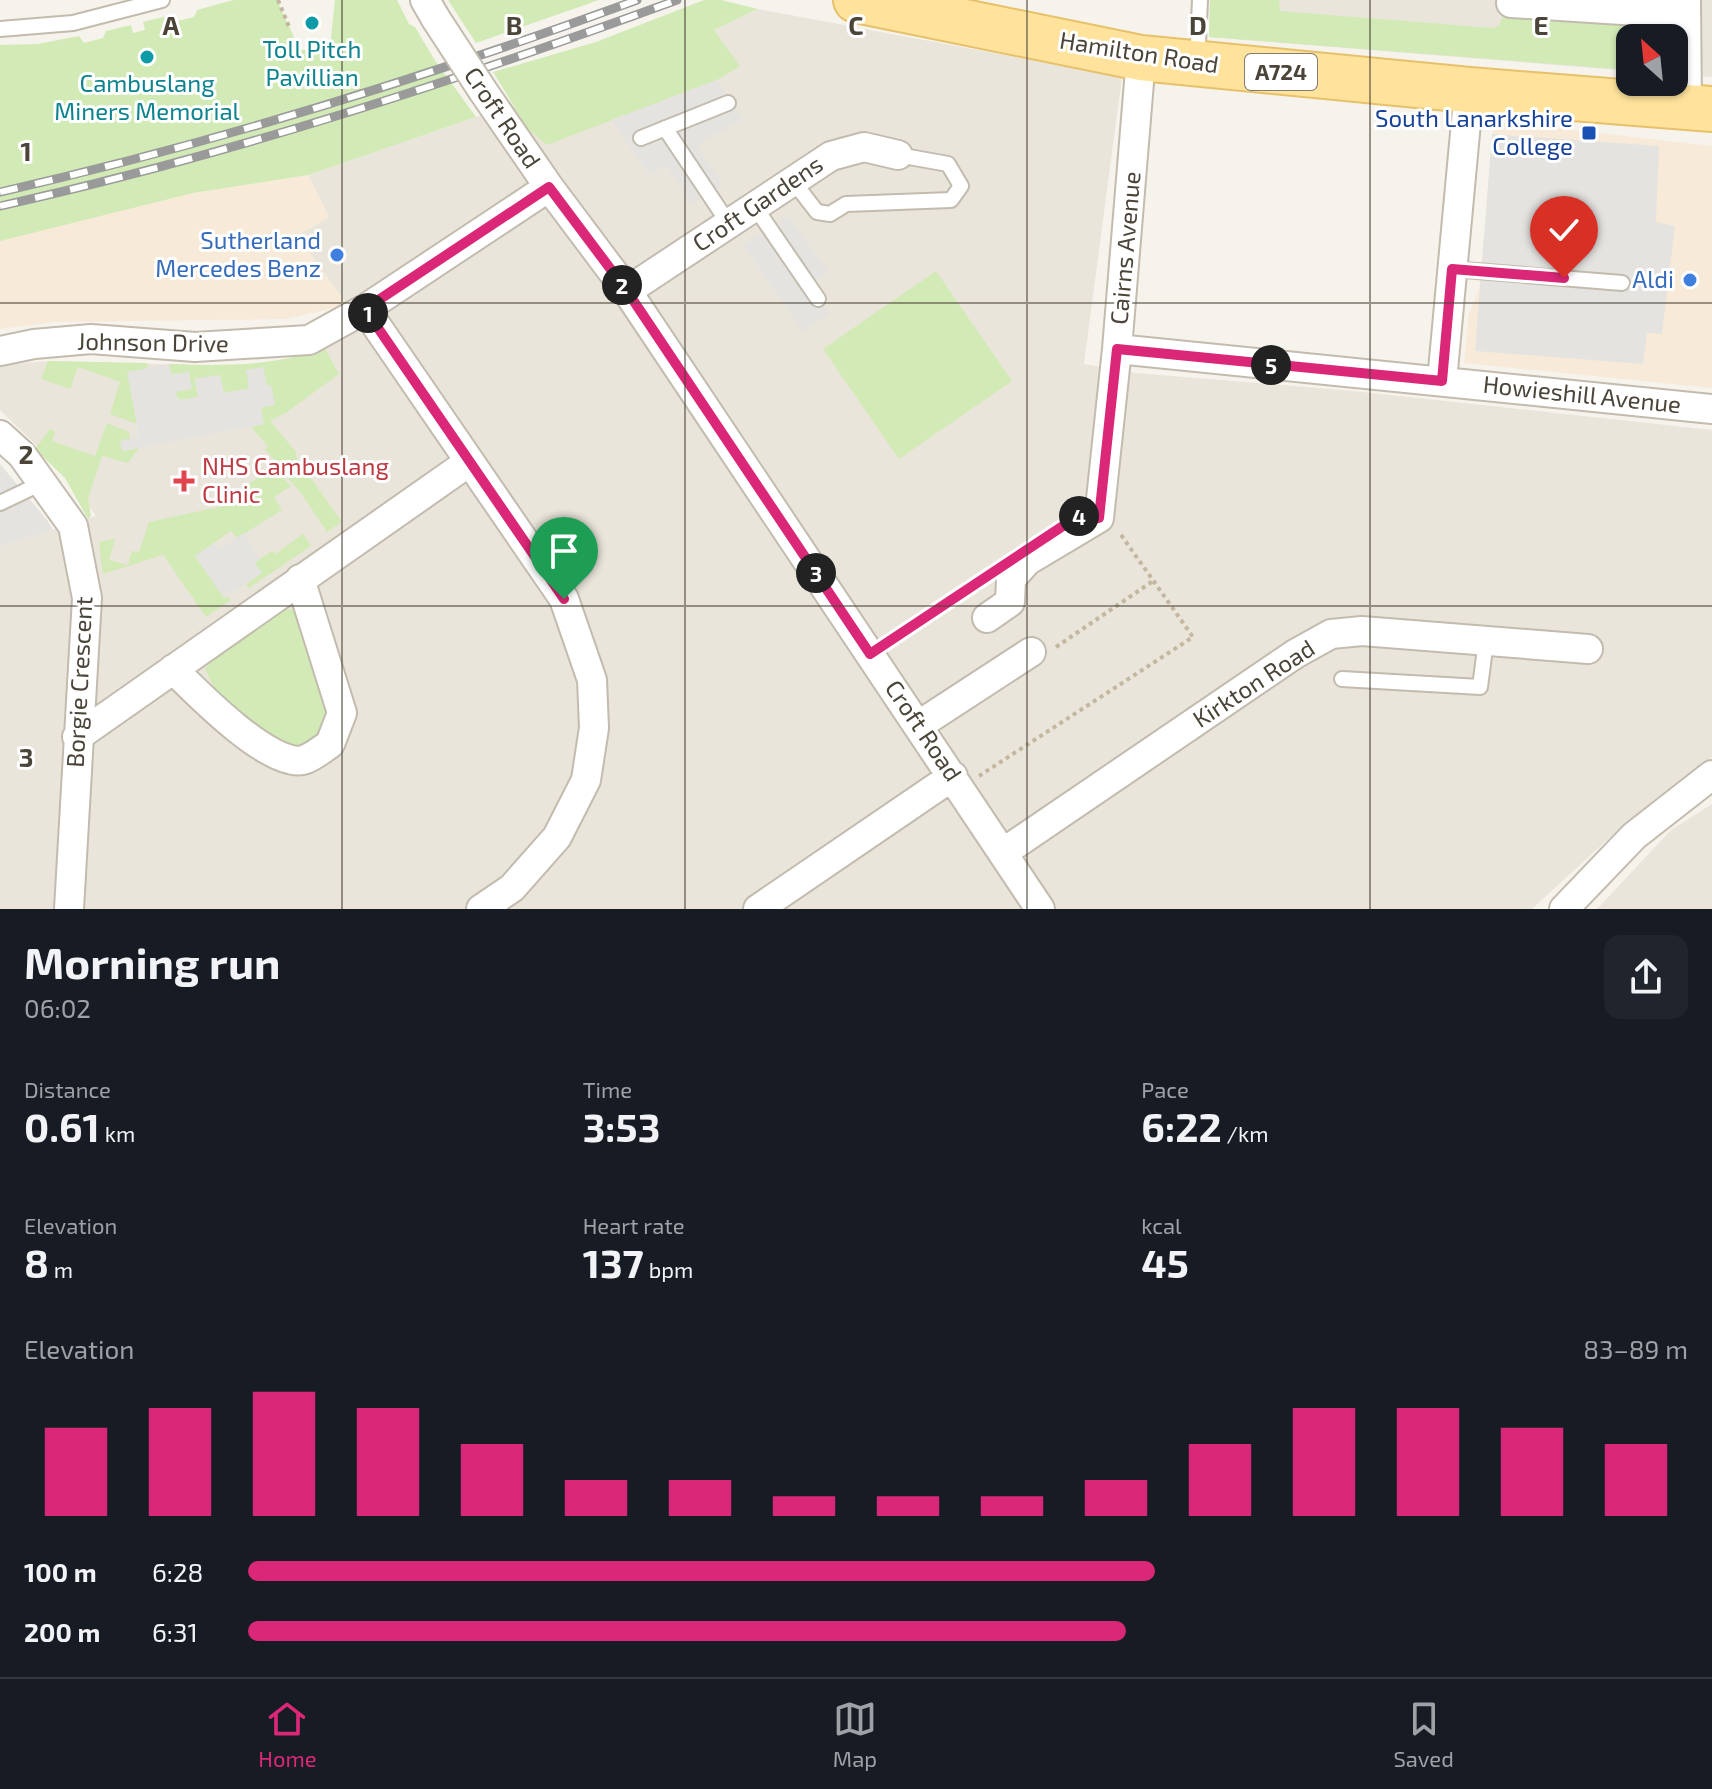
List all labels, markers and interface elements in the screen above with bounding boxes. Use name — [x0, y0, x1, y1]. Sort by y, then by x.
text: A — [163, 9, 180, 40]
text: B — [506, 9, 522, 40]
text: C — [848, 9, 864, 40]
text: D — [1189, 9, 1207, 40]
text: E — [1533, 9, 1549, 40]
marker: Toll Pitch Pavillian — [303, 14, 321, 32]
north arrow — [1616, 24, 1688, 96]
map controls — [1616, 24, 1688, 96]
street label: Hamilton Road — [1058, 25, 1221, 78]
place label: Toll Pitch Pavillian — [263, 34, 361, 91]
marker: Cambuslang Miners Memorial — [138, 48, 156, 66]
road number: A724 — [1245, 54, 1317, 90]
street label: Croft Road — [459, 61, 548, 173]
place label: Cambuslang Miners Memorial — [54, 68, 240, 125]
place label: South Lanarkshire College — [1375, 103, 1573, 160]
marker: South Lanarkshire College — [1580, 124, 1598, 142]
text: 1 — [20, 135, 32, 166]
street label: Croft Gardens — [687, 149, 828, 257]
street label: Cairns Avenue — [1103, 170, 1146, 326]
pin — [1530, 196, 1598, 278]
icon: check — [1542, 208, 1586, 252]
place label: Sutherland Mercedes Benz — [155, 225, 321, 282]
marker: Sutherland Mercedes Benz — [328, 246, 346, 264]
place label: Aldi — [1632, 264, 1674, 293]
pin: 2 — [602, 265, 642, 305]
marker: Aldi — [1681, 271, 1699, 289]
text: 2 — [616, 272, 628, 298]
pin: 1 — [348, 293, 388, 333]
text: 1 — [363, 300, 373, 326]
street label: Johnson Drive — [77, 326, 229, 357]
pin: 5 — [1251, 345, 1291, 385]
text: 5 — [1265, 352, 1277, 378]
street label: Howieshill Avenue — [1482, 369, 1683, 418]
text: 2 — [18, 438, 34, 469]
place label: NHS Cambuslang Clinic — [202, 451, 389, 508]
marker: NHS Cambuslang Clinic — [173, 470, 195, 492]
pin: 4 — [1059, 496, 1099, 536]
text: 4 — [1072, 503, 1086, 529]
pin — [530, 517, 598, 599]
icon: arrive — [542, 529, 586, 573]
pin: 3 — [796, 553, 836, 593]
text: 3 — [810, 560, 822, 586]
street label: Borgie Crescent — [60, 596, 97, 768]
street label: Kirkton Road — [1187, 633, 1320, 733]
street label: Croft Road — [880, 674, 969, 786]
text: 3 — [19, 741, 33, 772]
text: Morning run — [24, 935, 280, 988]
button: share — [1604, 935, 1688, 1019]
text: 06:02 — [24, 992, 91, 1023]
text: Distance — [24, 1076, 111, 1102]
text: Time — [583, 1076, 632, 1102]
text: Pace — [1141, 1076, 1189, 1102]
text: 0.61 — [24, 1102, 100, 1150]
text: 3:53 — [583, 1102, 660, 1150]
text: 6:22 — [1141, 1102, 1222, 1150]
text: km — [100, 1120, 135, 1146]
text: /km — [1222, 1120, 1268, 1146]
text: Elevation — [24, 1212, 117, 1238]
text: Heart rate — [583, 1212, 684, 1238]
text: kcal — [1141, 1212, 1182, 1238]
text: 8 — [24, 1238, 49, 1286]
text: 137 — [583, 1238, 644, 1286]
text: 45 — [1141, 1238, 1189, 1286]
text: m — [49, 1256, 73, 1282]
text: bpm — [644, 1256, 693, 1282]
text: Elevation — [24, 1333, 134, 1364]
text: 83–89 m — [1583, 1333, 1688, 1364]
text: 100 m — [24, 1556, 97, 1587]
text: 6:28 — [152, 1556, 203, 1587]
text: 200 m — [24, 1616, 100, 1647]
text: 6:31 — [152, 1616, 198, 1647]
tab: Home — [258, 1697, 316, 1771]
tab: Map — [833, 1697, 877, 1771]
tab: Saved — [1393, 1697, 1454, 1771]

